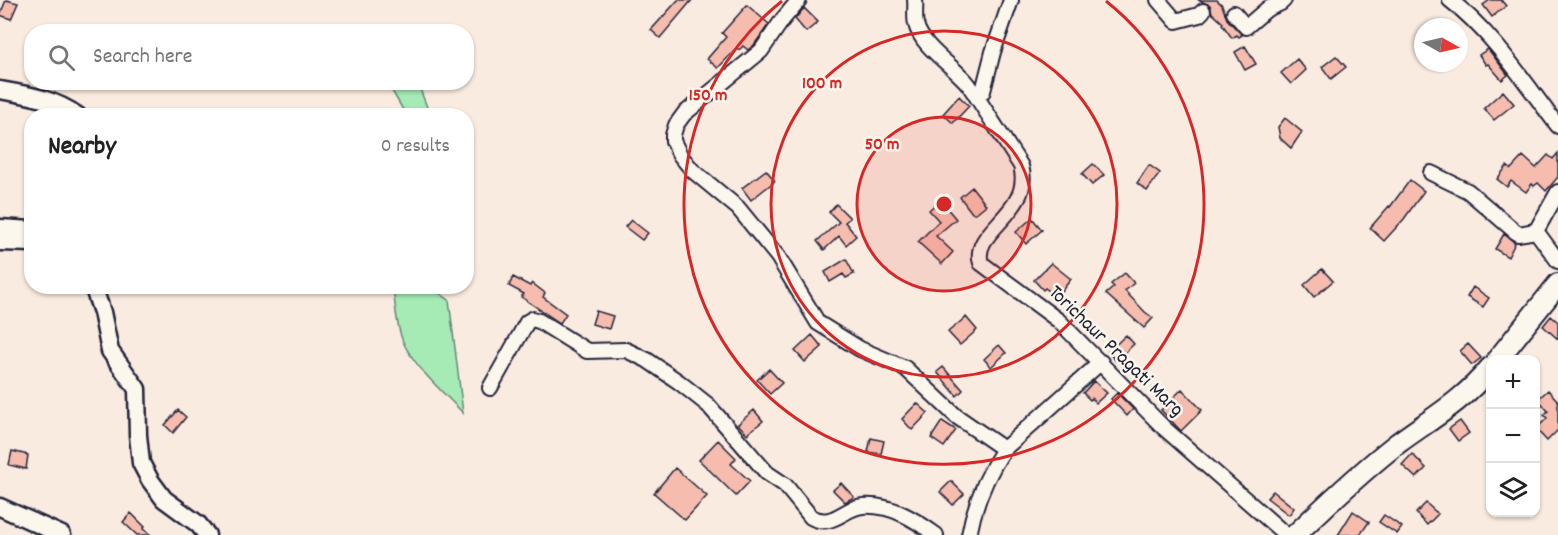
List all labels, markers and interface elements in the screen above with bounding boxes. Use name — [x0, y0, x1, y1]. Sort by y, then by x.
north arrow — [1414, 18, 1468, 72]
search box — [24, 24, 474, 90]
icon: search — [45, 41, 78, 74]
text: Search here — [93, 42, 192, 73]
text: 100 m — [802, 72, 842, 97]
text: 150 m — [689, 84, 727, 109]
text: Nearby — [48, 129, 116, 166]
text: 0 results — [381, 133, 450, 161]
text: 50 m — [865, 133, 899, 158]
centre of rings — [934, 194, 954, 214]
street label: Torichaur Pragati Marg — [1040, 279, 1190, 425]
map controls — [1486, 355, 1540, 517]
button: + — [1486, 355, 1540, 409]
button: − — [1486, 409, 1540, 463]
button: layers — [1486, 463, 1540, 517]

